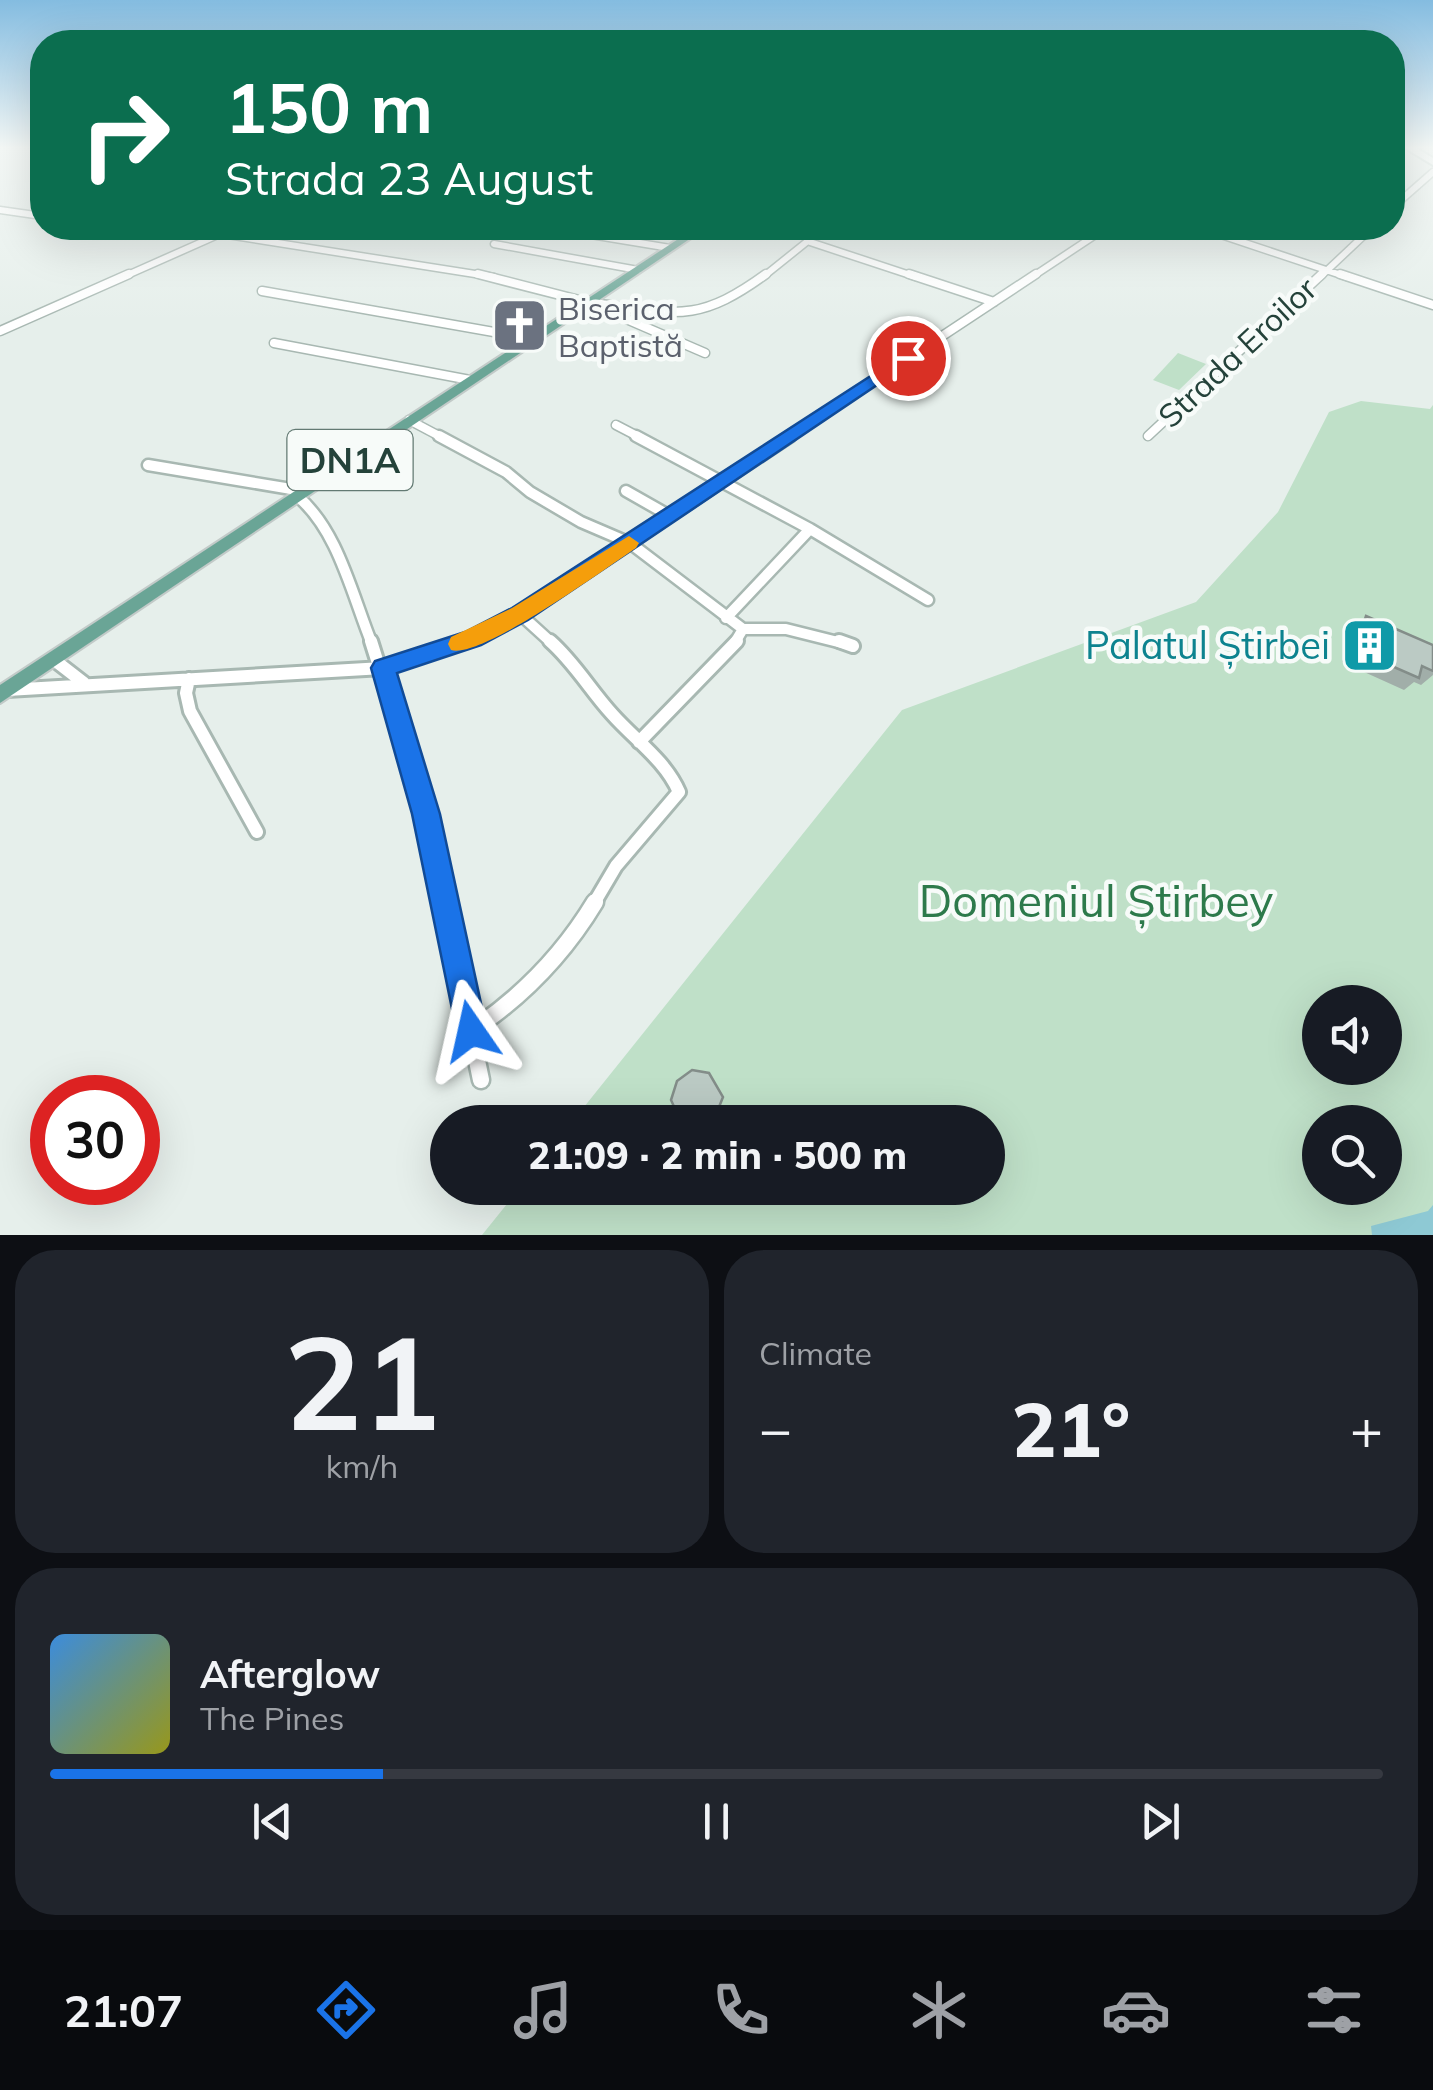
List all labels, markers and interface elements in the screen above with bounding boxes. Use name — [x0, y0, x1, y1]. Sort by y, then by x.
text: 150 m — [225, 63, 433, 151]
icon: right — [60, 70, 190, 200]
text: Strada 23 August — [225, 150, 593, 206]
street label: Strada Eroilor — [1149, 268, 1325, 436]
place label: Biserica Baptistă — [558, 288, 683, 365]
church icon: Biserica Baptistă — [489, 296, 549, 356]
pin — [866, 316, 951, 401]
icon: arrive — [881, 331, 936, 386]
road number: DN1A — [288, 430, 412, 490]
building icon: Palatul Știrbei — [1339, 615, 1399, 675]
place label: Palatul Știrbei — [1085, 621, 1330, 670]
park label: Domeniul Știrbey — [919, 872, 1273, 929]
position arrow — [419, 979, 523, 1083]
map controls — [1302, 985, 1402, 1205]
button: sound — [1302, 985, 1402, 1085]
speed limit sign: 30 — [30, 1075, 160, 1205]
button: search — [1302, 1105, 1402, 1205]
text: 21:09 · 2 min · 500 m — [528, 1131, 907, 1179]
text: 21 — [284, 1299, 440, 1463]
text: Climate — [759, 1333, 872, 1373]
text: 21° — [1012, 1382, 1130, 1476]
text: − — [759, 1394, 792, 1463]
text: + — [1350, 1394, 1383, 1463]
text: km/h — [326, 1446, 398, 1486]
text: Afterglow — [200, 1650, 380, 1698]
text: The Pines — [200, 1698, 344, 1738]
icon: previous — [245, 1794, 300, 1849]
icon: pause — [689, 1794, 744, 1849]
icon: next — [1133, 1794, 1188, 1849]
icon: directions — [311, 1975, 381, 2045]
icon: music — [508, 1975, 578, 2045]
icon: phone — [706, 1975, 776, 2045]
icon: climate — [904, 1975, 974, 2045]
icon: car — [1101, 1975, 1171, 2045]
icon: filters — [1299, 1975, 1369, 2045]
text: 21:07 — [64, 1982, 183, 2038]

